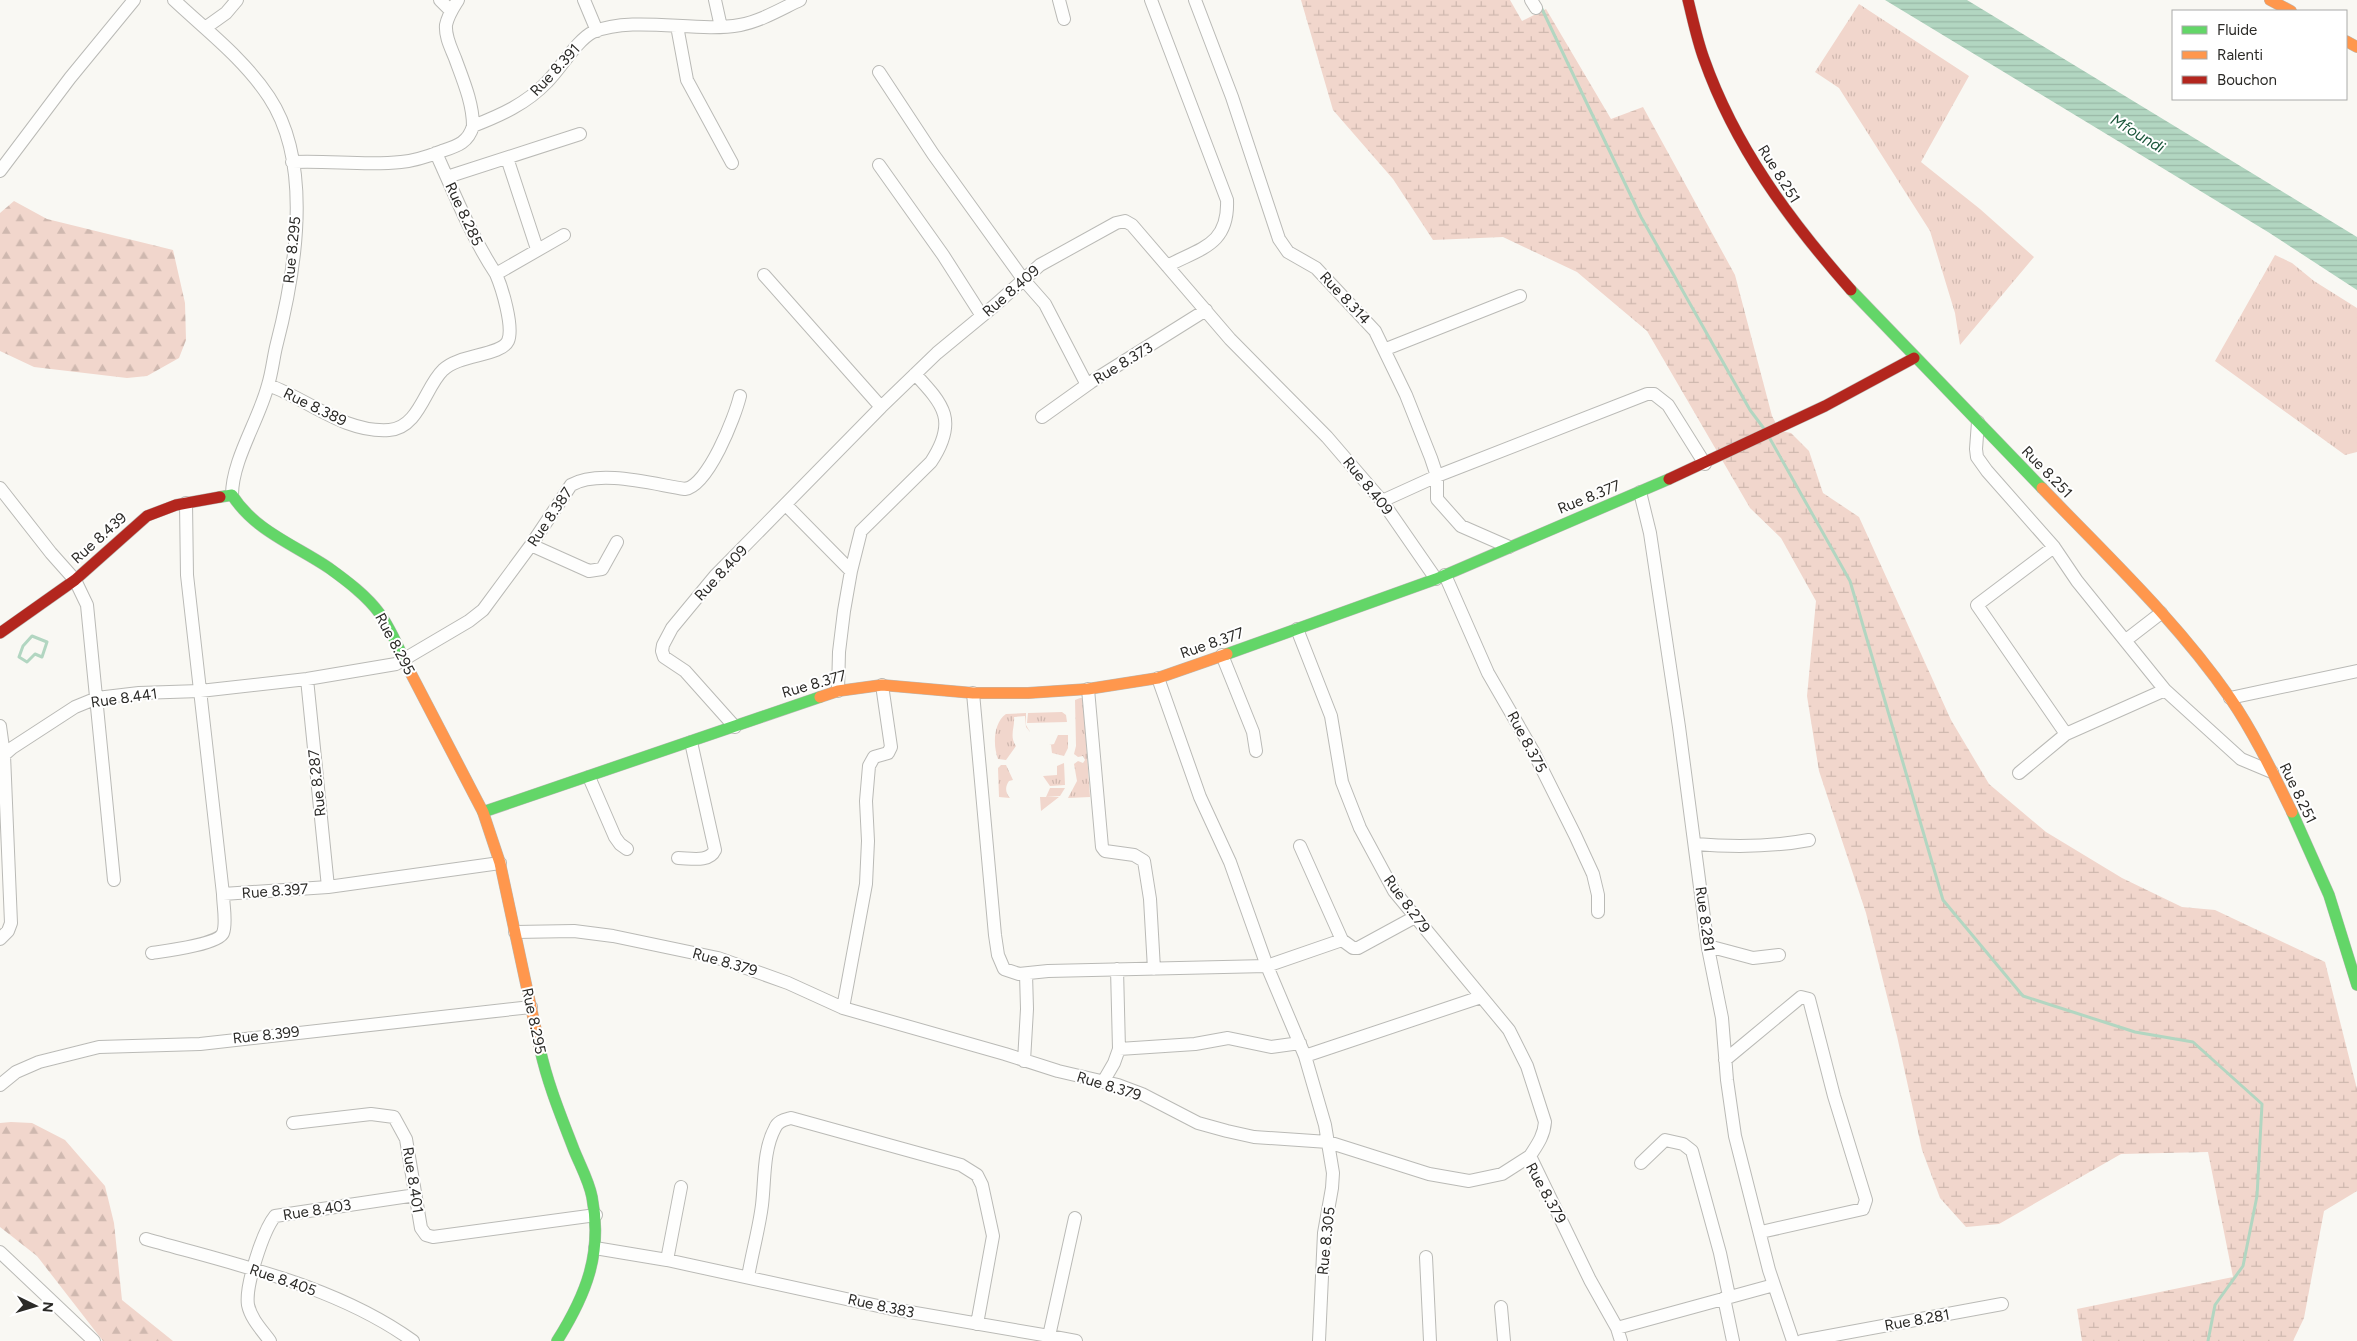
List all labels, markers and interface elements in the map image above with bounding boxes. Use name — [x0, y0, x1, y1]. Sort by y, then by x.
legend — [2172, 10, 2347, 100]
text: Fluide — [2217, 21, 2257, 39]
street label: Rue 8.391 — [526, 40, 584, 100]
text: Ralenti — [2217, 46, 2263, 64]
text: Bouchon — [2217, 71, 2277, 89]
water label: Mfoundi — [2107, 110, 2168, 157]
street label: Rue 8.251 — [1754, 142, 1804, 206]
street label: Rue 8.285 — [441, 179, 487, 249]
street label: Rue 8.295 — [280, 215, 304, 285]
street label: Rue 8.409 — [979, 261, 1043, 321]
street label: Rue 8.314 — [1316, 268, 1374, 328]
street label: Rue 8.373 — [1090, 338, 1156, 388]
street label: Rue 8.389 — [281, 384, 349, 430]
street label: Rue 8.251 — [2018, 442, 2076, 502]
street label: Rue 8.409 — [1339, 453, 1397, 519]
street label: Rue 8.377 — [1555, 476, 1623, 518]
street label: Rue 8.387 — [524, 484, 576, 550]
street label: Rue 8.439 — [68, 509, 130, 567]
street label: Rue 8.409 — [691, 541, 751, 605]
street label: Rue 8.295 — [371, 610, 419, 678]
street label: Rue 8.377 — [1178, 624, 1246, 662]
street label: Rue 8.377 — [780, 666, 848, 702]
street label: Rue 8.441 — [90, 684, 158, 712]
street label: Rue 8.375 — [1503, 708, 1551, 776]
street label: Rue 8.287 — [305, 748, 329, 818]
street label: Rue 8.251 — [2276, 760, 2320, 826]
street label: Rue 8.279 — [1380, 872, 1434, 936]
street label: Rue 8.397 — [241, 880, 309, 902]
street label: Rue 8.281 — [1692, 885, 1718, 953]
street label: Rue 8.379 — [690, 944, 760, 980]
street label: Rue 8.295 — [518, 986, 550, 1056]
street label: Rue 8.399 — [232, 1023, 300, 1047]
street label: Rue 8.379 — [1074, 1068, 1144, 1104]
street label: Rue 8.401 — [399, 1145, 427, 1215]
street label: Rue 8.379 — [1522, 1159, 1570, 1227]
street label: Rue 8.403 — [281, 1196, 353, 1224]
street label: Rue 8.305 — [1313, 1206, 1339, 1276]
street label: Rue 8.405 — [247, 1260, 319, 1300]
north arrow — [10, 1281, 60, 1331]
street label: Rue 8.383 — [846, 1290, 916, 1322]
text: N — [39, 1301, 56, 1313]
street label: Rue 8.281 — [1883, 1305, 1951, 1335]

